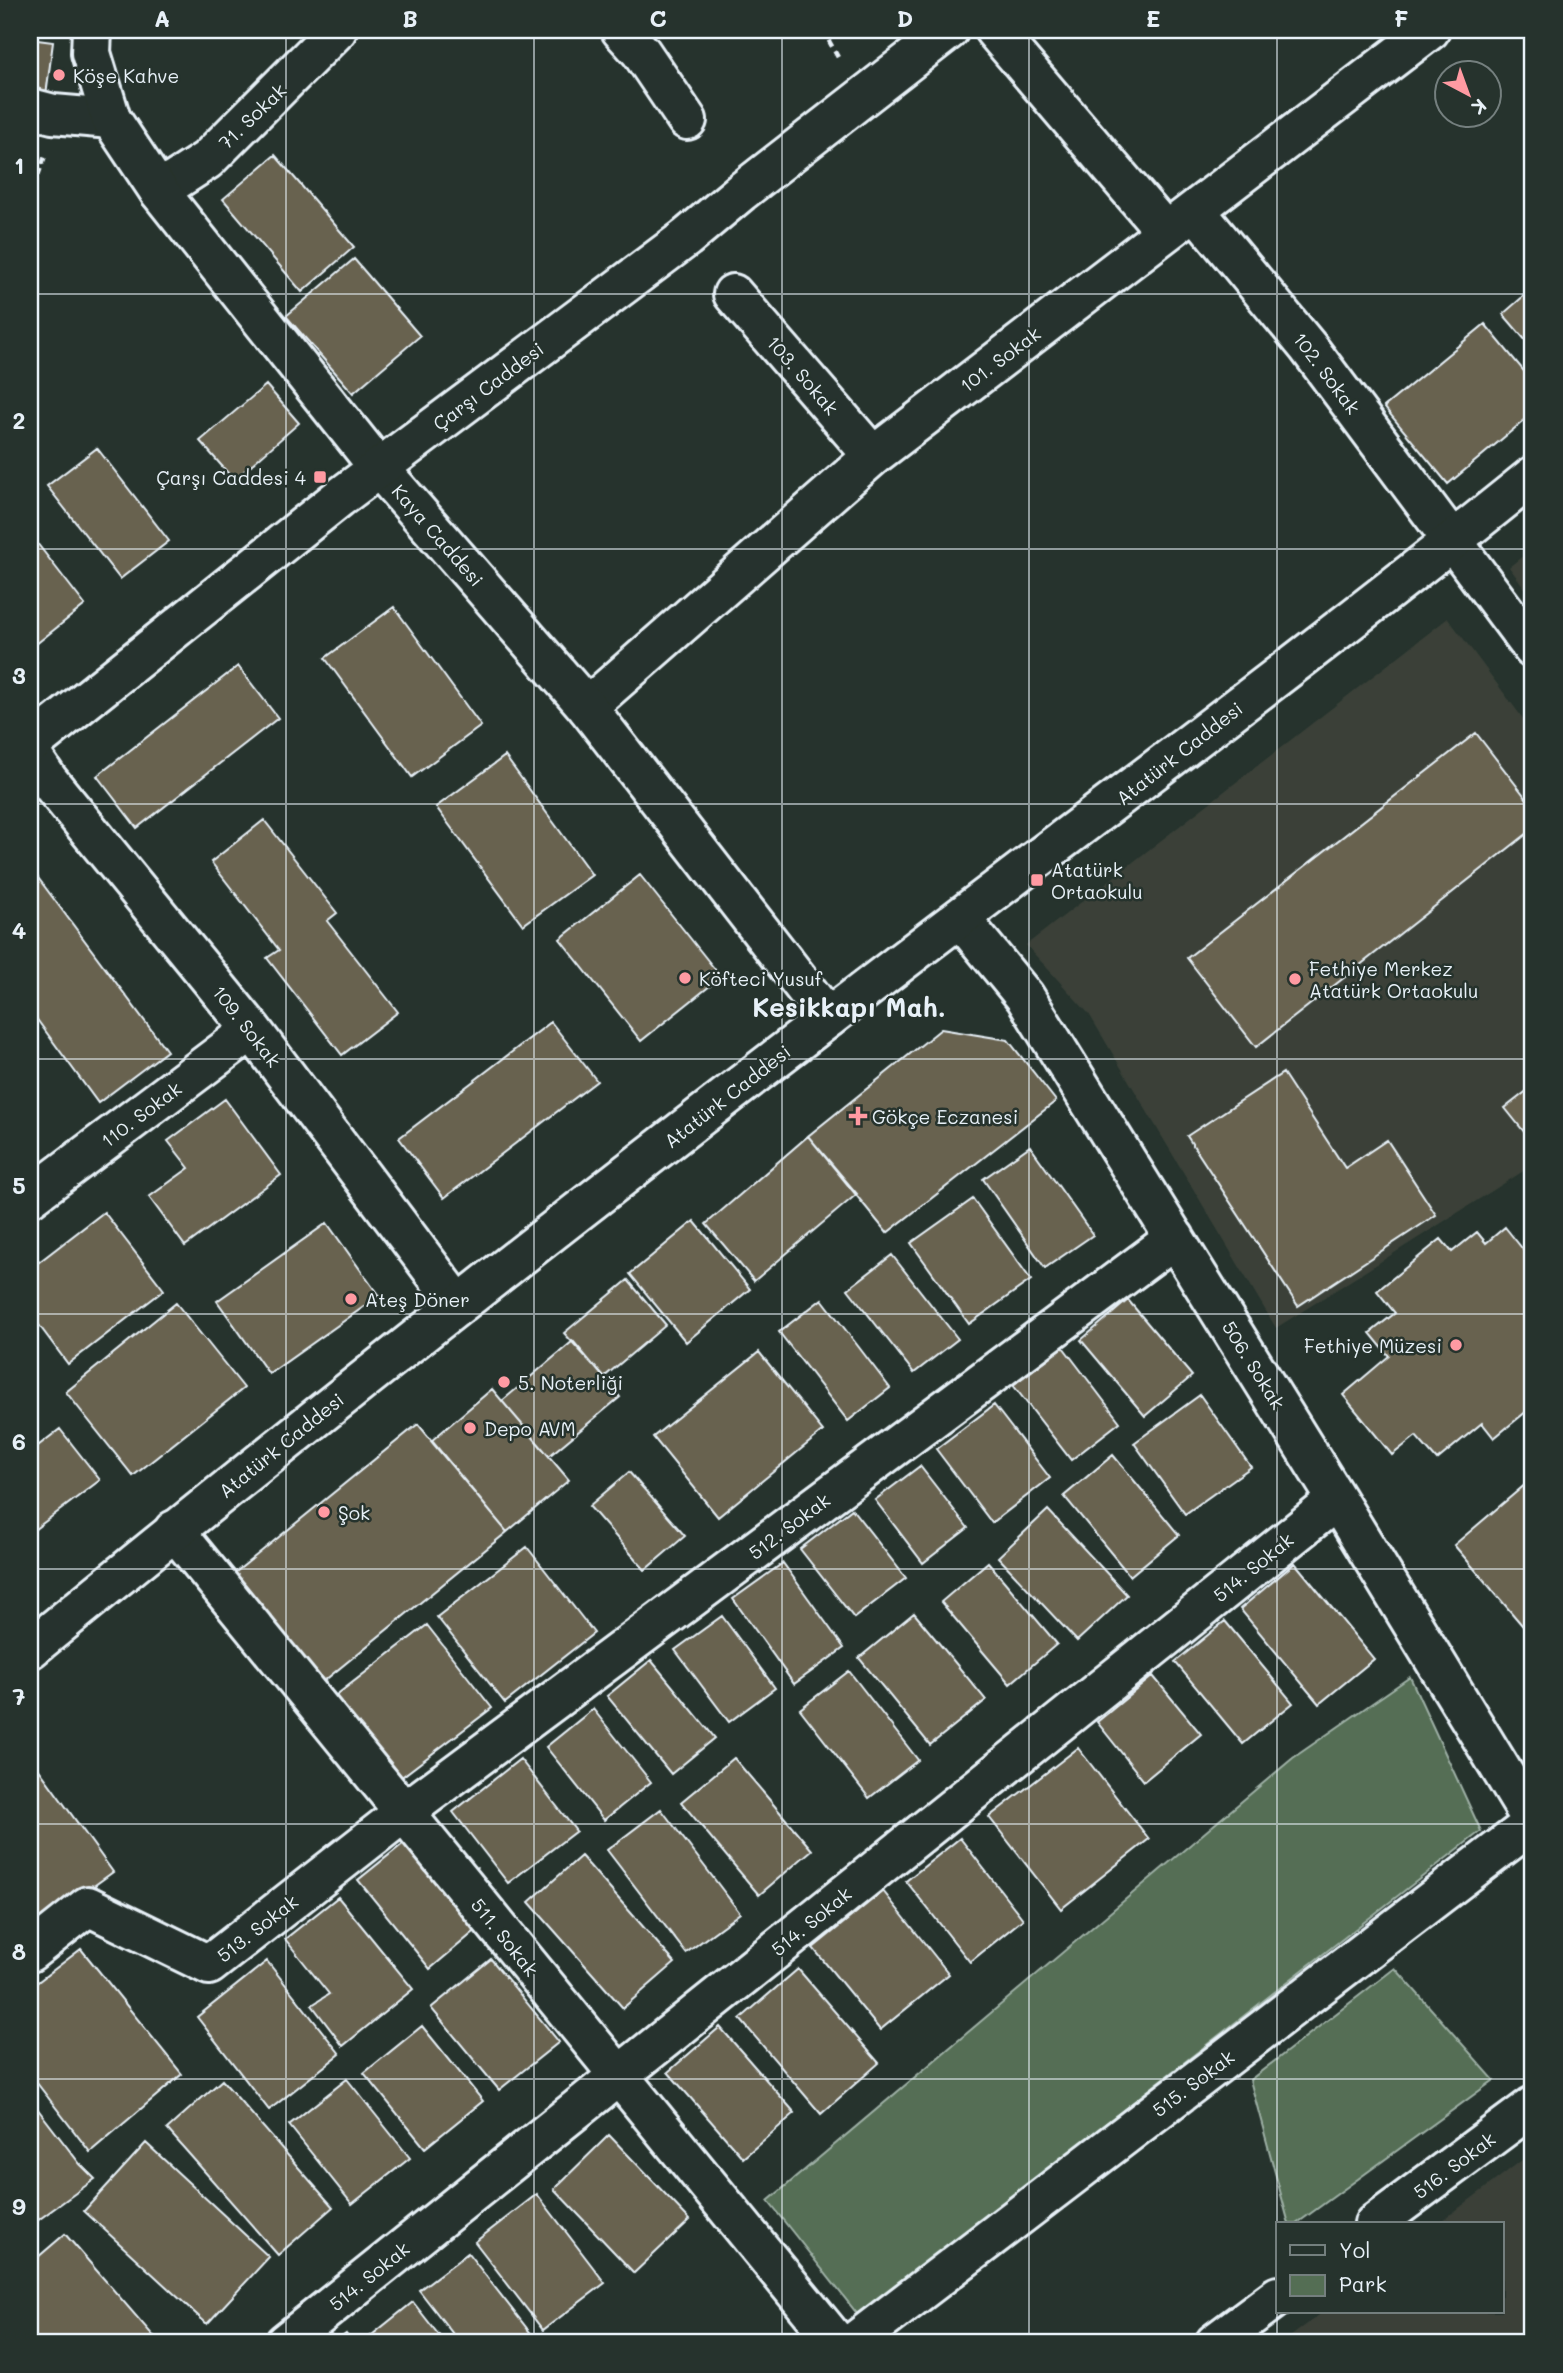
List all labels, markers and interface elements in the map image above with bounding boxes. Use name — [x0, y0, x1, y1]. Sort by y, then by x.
text: A — [154, 3, 170, 33]
text: B — [402, 3, 418, 33]
text: C — [649, 3, 667, 33]
text: D — [897, 3, 913, 33]
text: E — [1146, 3, 1160, 33]
text: F — [1394, 3, 1408, 33]
north arrow — [1434, 60, 1504, 130]
place label: Köşe Kahve — [73, 63, 179, 88]
marker: Köşe Kahve — [51, 67, 67, 83]
street label: 71. Sokak — [213, 78, 291, 154]
text: K — [1467, 94, 1492, 121]
text: 1 — [14, 150, 24, 180]
street label: 101. Sokak — [955, 321, 1045, 397]
street label: 102. Sokak — [1288, 327, 1366, 419]
street label: 103. Sokak — [762, 330, 844, 420]
street label: Çarşı Caddesi — [428, 336, 548, 436]
text: 2 — [13, 405, 25, 435]
place label: Çarşı Caddesi 4 — [156, 465, 306, 490]
marker: Çarşı Caddesi 4 — [312, 469, 328, 485]
street label: Kaya Caddesi — [387, 479, 489, 591]
text: 3 — [12, 660, 26, 690]
street label: Atatürk Caddesi — [1111, 696, 1247, 810]
place label: Atatürk Ortaokulu — [1051, 857, 1143, 904]
marker: Atatürk Ortaokulu — [1029, 872, 1045, 888]
text: 4 — [12, 915, 26, 945]
place label: Fethiye Merkez Atatürk Ortaokulu — [1309, 956, 1479, 1003]
place label: Köfteci Yusuf — [699, 966, 823, 991]
marker: Köfteci Yusuf — [677, 970, 693, 986]
marker: Fethiye Merkez Atatürk Ortaokulu — [1287, 971, 1303, 987]
street label: 109. Sokak — [207, 980, 287, 1072]
district label: Kesikkapı Mah. — [752, 990, 946, 1024]
street label: Atatürk Caddesi — [659, 1039, 795, 1153]
street label: 110. Sokak — [96, 1076, 186, 1152]
place label: Gökçe Eczanesi — [872, 1104, 1018, 1129]
marker: Gökçe Eczanesi — [850, 1108, 866, 1124]
text: 5 — [12, 1170, 26, 1200]
place label: Ateş Döner — [365, 1287, 470, 1312]
marker: Ateş Döner — [343, 1291, 359, 1307]
street label: 506. Sokak — [1217, 1316, 1291, 1414]
place label: Fethiye Müzesi — [1304, 1333, 1442, 1358]
marker: Fethiye Müzesi — [1448, 1337, 1464, 1353]
place label: 5. Noterliği — [518, 1370, 623, 1395]
marker: 5. Noterliği — [496, 1374, 512, 1390]
street label: Atatürk Caddesi — [213, 1387, 349, 1503]
place label: Depo AVM — [484, 1416, 576, 1441]
marker: Depo AVM — [462, 1420, 478, 1436]
text: 6 — [12, 1426, 26, 1456]
street label: 512. Sokak — [743, 1487, 835, 1565]
place label: Şok — [338, 1500, 370, 1525]
marker: Şok — [316, 1504, 332, 1520]
street label: 514. Sokak — [1208, 1527, 1298, 1607]
text: 7 — [13, 1681, 26, 1711]
street label: 514. Sokak — [766, 1881, 856, 1961]
street label: 513. Sokak — [211, 1888, 303, 1968]
street label: 511. Sokak — [466, 1893, 544, 1981]
text: 8 — [12, 1936, 26, 1966]
street label: 515. Sokak — [1147, 2044, 1239, 2122]
street label: 516. Sokak — [1408, 2126, 1500, 2204]
text: 9 — [12, 2191, 26, 2221]
legend — [1276, 2222, 1504, 2314]
street label: 514. Sokak — [324, 2236, 414, 2316]
text: Yol — [1339, 2236, 1370, 2263]
text: Park — [1339, 2270, 1387, 2297]

